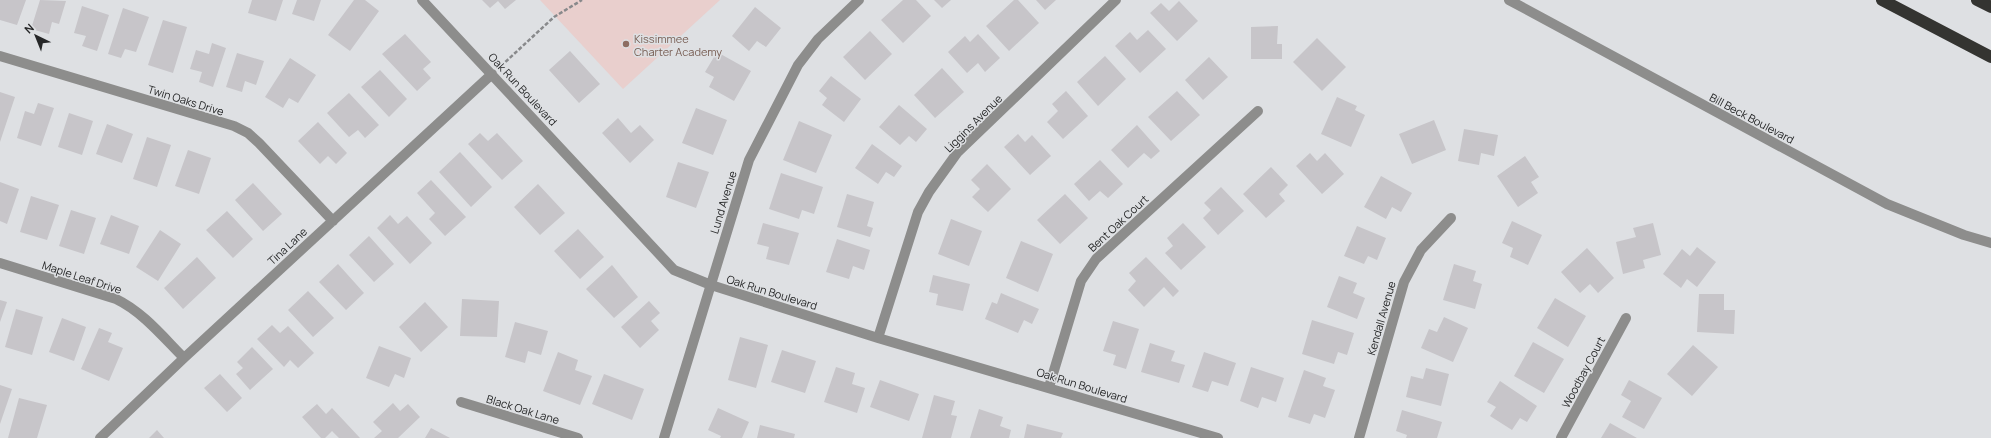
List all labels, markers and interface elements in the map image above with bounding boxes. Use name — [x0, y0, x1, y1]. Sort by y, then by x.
north arrow — [16, 16, 56, 56]
text: N — [21, 20, 37, 37]
place label: Kissimmee Charter Academy — [634, 31, 722, 59]
marker: Kissimmee Charter Academy — [621, 39, 631, 49]
street label: Oak Run Boulevard — [485, 49, 561, 129]
street label: Twin Oaks Drive — [146, 81, 226, 119]
street label: Bill Beck Boulevard — [1707, 89, 1797, 147]
street label: Liggins Avenue — [941, 90, 1006, 155]
street label: Lund Avenue — [706, 168, 740, 235]
street label: Bent Oak Court — [1085, 191, 1151, 255]
street label: Tina Lane — [264, 224, 310, 268]
street label: Maple Leaf Drive — [40, 257, 124, 297]
street label: Oak Run Boulevard — [725, 271, 819, 313]
street label: Kendall Avenue — [1363, 279, 1399, 357]
street label: Woodbay Court — [1558, 334, 1608, 410]
street label: Oak Run Boulevard — [1035, 364, 1129, 406]
street label: Black Oak Lane — [485, 391, 562, 427]

